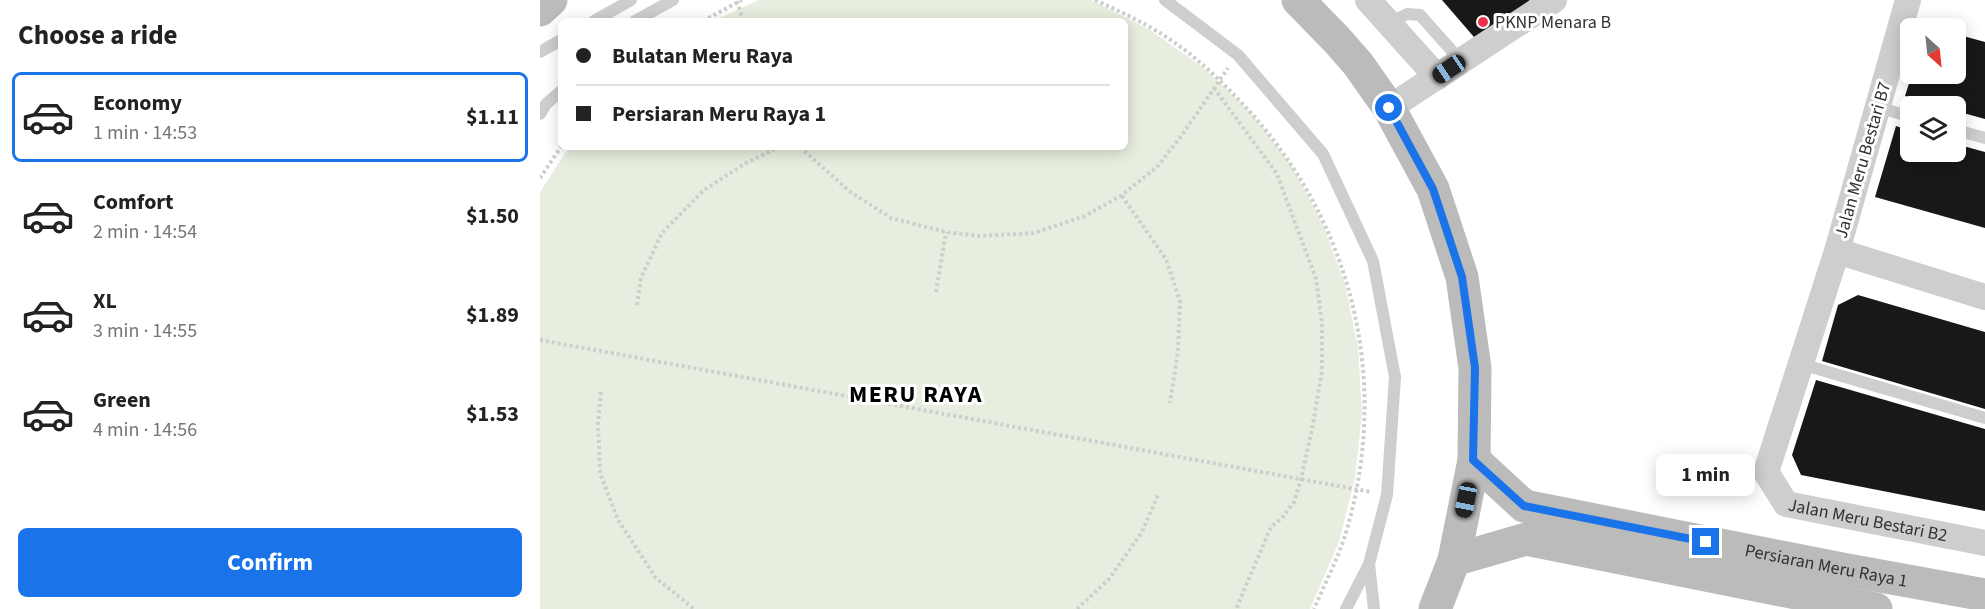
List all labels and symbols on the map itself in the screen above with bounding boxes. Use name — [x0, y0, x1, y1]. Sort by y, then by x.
place label: PKNP Menara B — [1495, 10, 1611, 35]
marker: PKNP Menara B — [1476, 15, 1490, 29]
north arrow — [1900, 18, 1966, 84]
car — [1429, 51, 1469, 87]
street label: Jalan Meru Bestari B7 — [1829, 79, 1897, 241]
route start — [1375, 94, 1402, 121]
district label: MERU RAYA — [849, 377, 983, 412]
callout: 1 min — [1656, 455, 1756, 497]
car — [1454, 481, 1478, 519]
street label: Jalan Meru Bestari B2 — [1786, 492, 1950, 548]
route end — [1692, 528, 1719, 555]
street label: Persiaran Meru Raya 1 — [1743, 538, 1910, 593]

